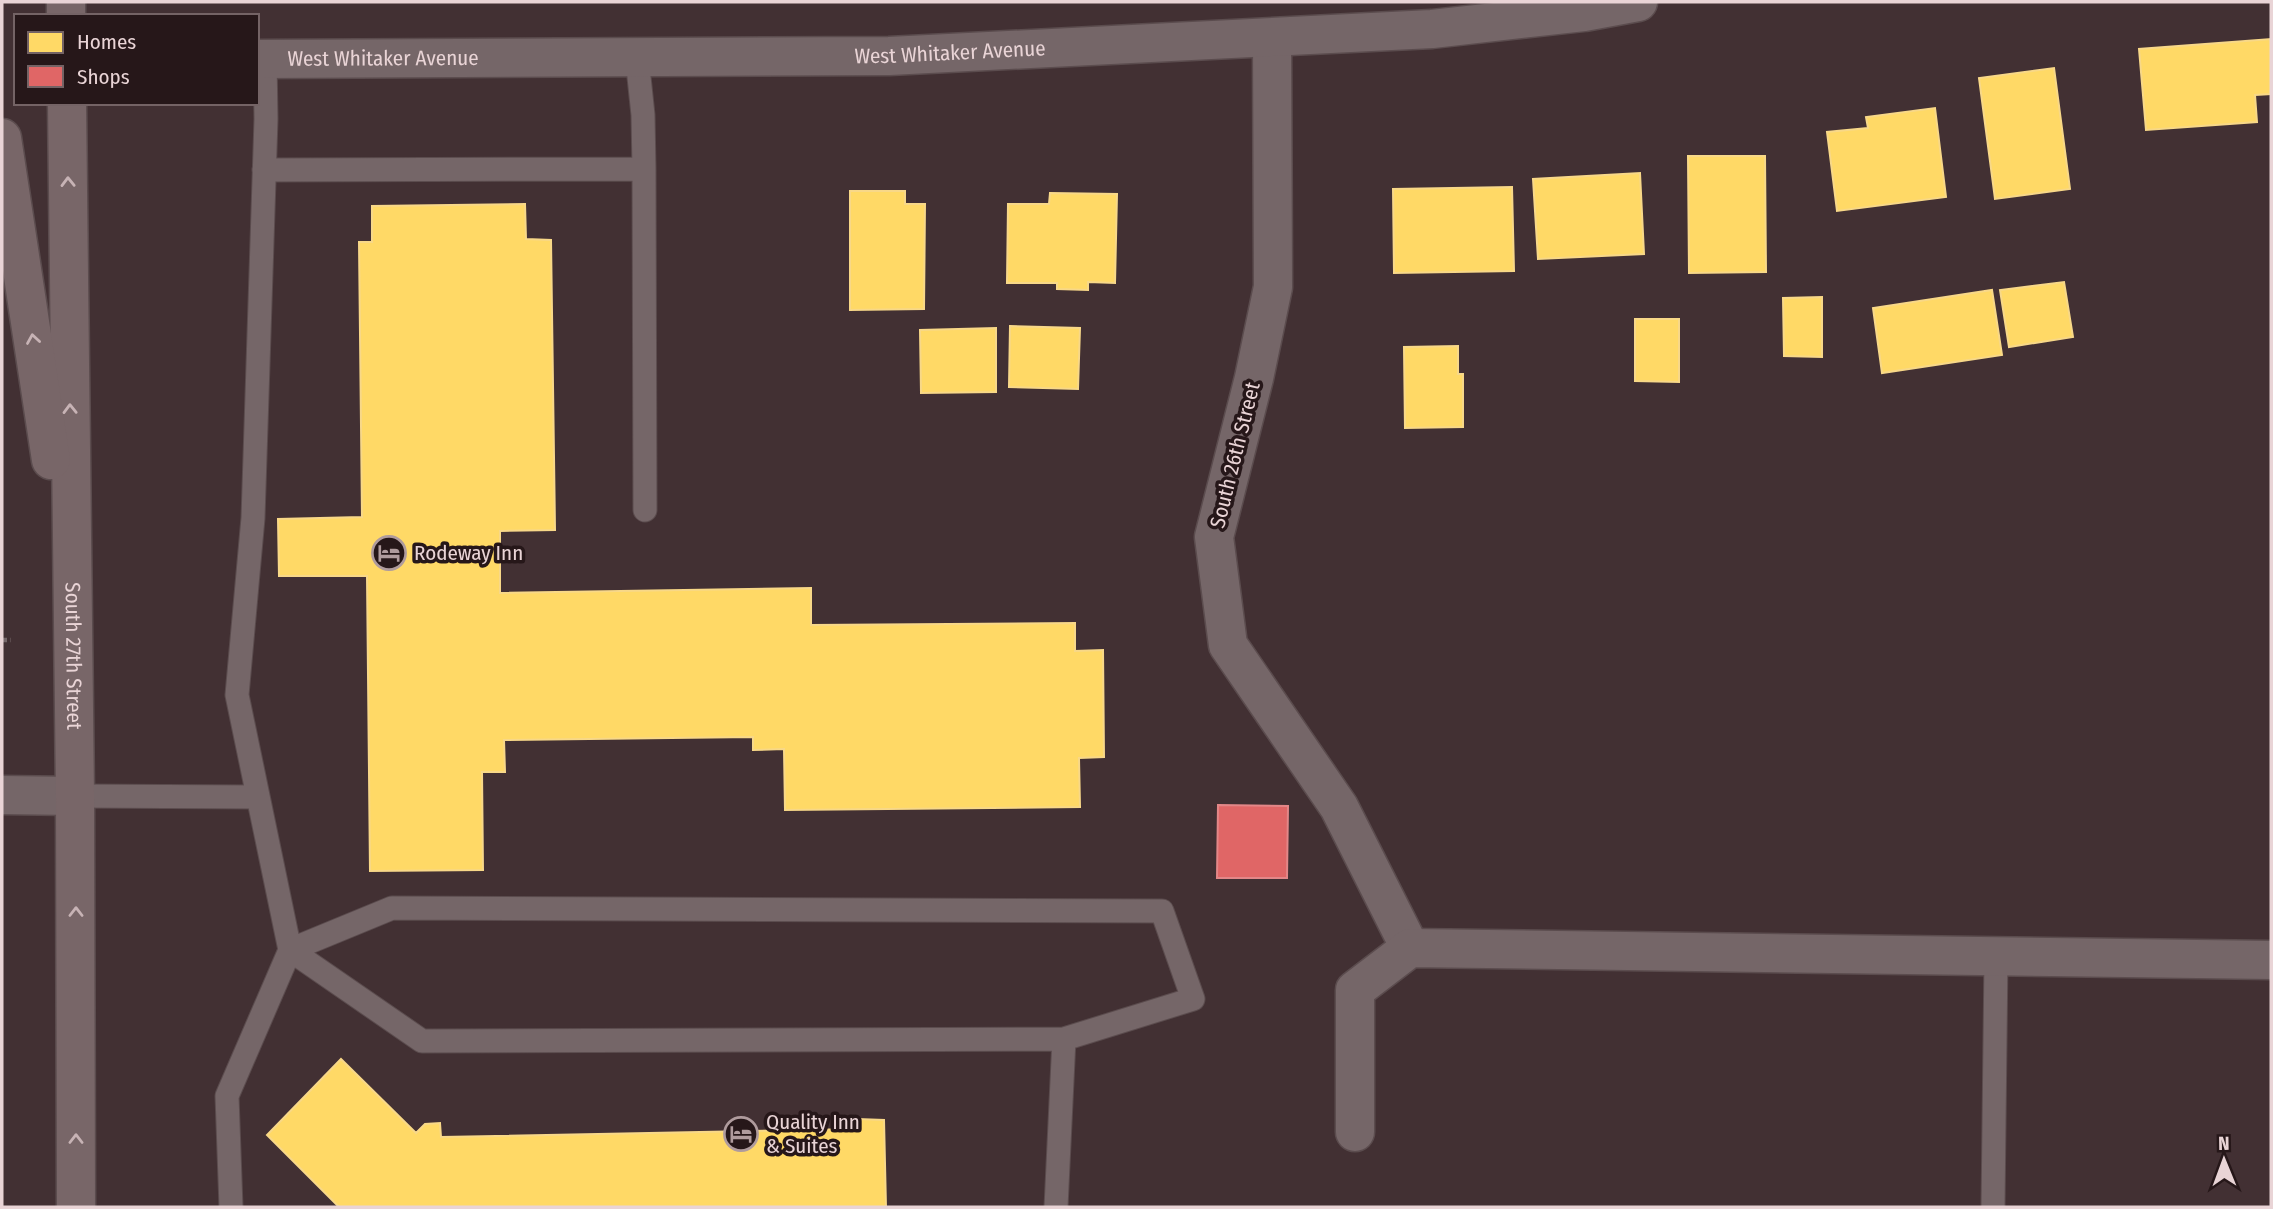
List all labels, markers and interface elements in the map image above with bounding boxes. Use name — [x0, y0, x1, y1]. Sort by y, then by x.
legend — [14, 14, 259, 105]
text: Homes — [77, 29, 136, 55]
street label: West Whitaker Avenue — [854, 35, 1046, 69]
street label: West Whitaker Avenue — [287, 45, 479, 72]
text: Shops — [77, 64, 130, 90]
one-way arrow — [60, 176, 76, 187]
one-way arrow — [25, 333, 40, 345]
street label: South 26th Street — [1204, 379, 1266, 531]
one-way arrow — [63, 404, 78, 415]
hotel icon: Rodeway Inn — [370, 534, 408, 572]
place label: Rodeway Inn — [414, 540, 523, 566]
street label: South 27th Street — [60, 582, 87, 730]
one-way arrow — [68, 906, 84, 916]
place label: Quality Inn & Suites — [766, 1109, 860, 1159]
hotel icon: Quality Inn & Suites — [722, 1115, 760, 1153]
north arrow — [2189, 1125, 2259, 1195]
text: N — [2218, 1132, 2230, 1155]
one-way arrow — [68, 1133, 84, 1144]

